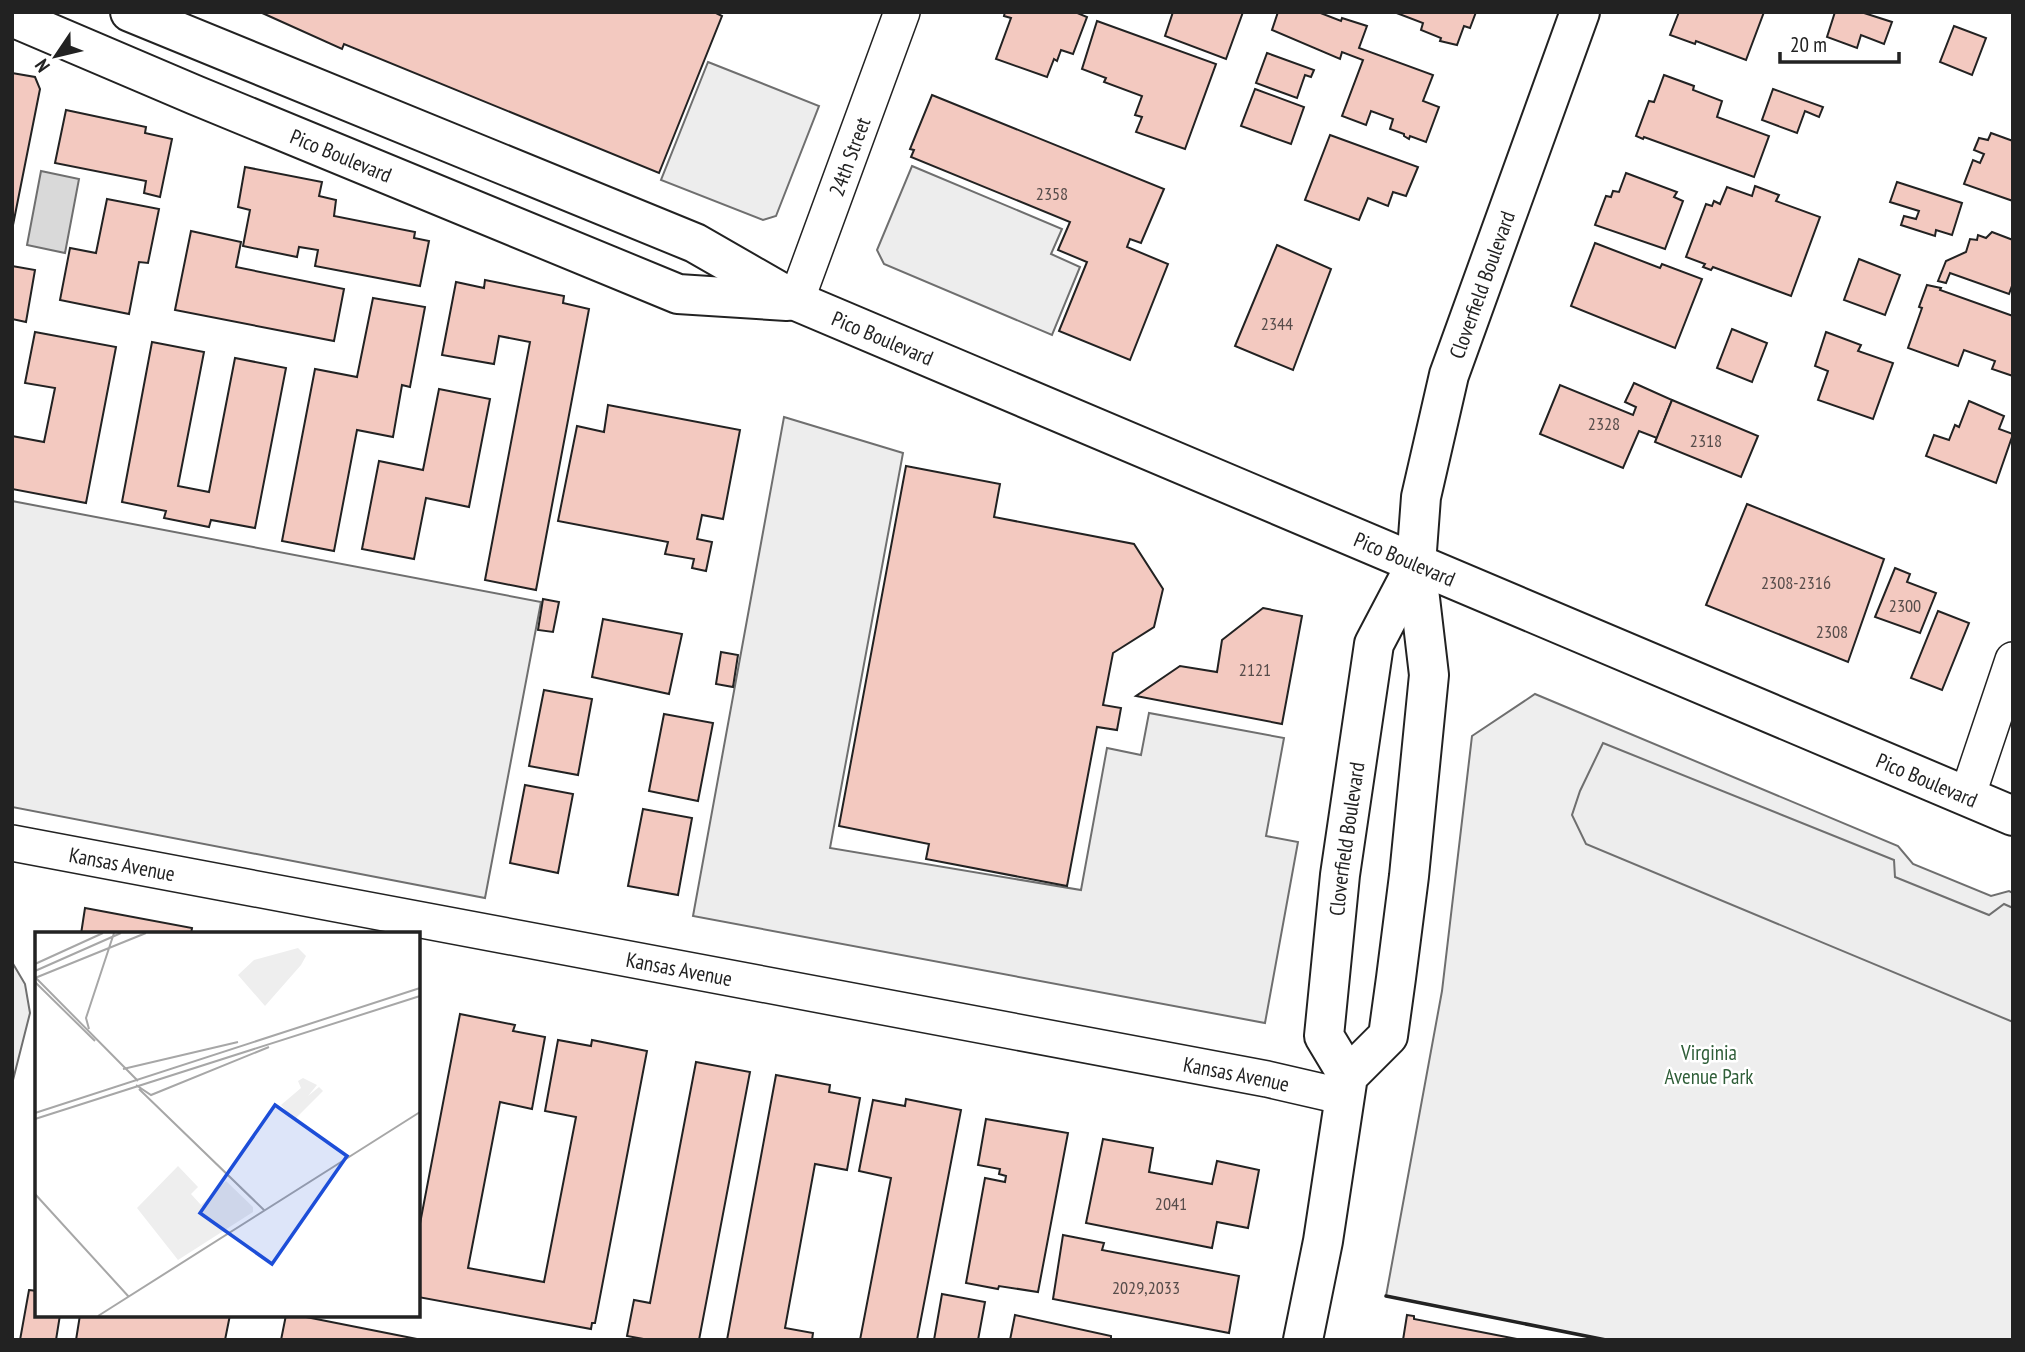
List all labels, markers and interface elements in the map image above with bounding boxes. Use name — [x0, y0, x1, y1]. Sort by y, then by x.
north arrow — [21, 21, 91, 91]
scale bar — [1780, 21, 1899, 65]
text: 20 m — [1790, 31, 1827, 58]
text: N — [29, 55, 55, 77]
street label: 24th Street — [822, 113, 876, 200]
street label: Pico Boulevard — [286, 122, 396, 188]
house number: 2358 — [1036, 182, 1068, 205]
street label: Cloverfield Boulevard — [1443, 207, 1521, 362]
street label: Pico Boulevard — [828, 304, 937, 371]
house number: 2344 — [1261, 312, 1293, 335]
house number: 2328 — [1588, 412, 1620, 435]
house number: 2318 — [1690, 429, 1722, 452]
street label: Pico Boulevard — [1350, 525, 1460, 592]
house number: 2308-2316 — [1761, 571, 1831, 594]
house number: 2300 — [1889, 594, 1921, 617]
house number: 2308 — [1816, 620, 1848, 643]
house number: 2121 — [1239, 658, 1271, 681]
street label: Pico Boulevard — [1872, 746, 1982, 813]
street label: Cloverfield Boulevard — [1323, 760, 1370, 917]
street label: Kansas Avenue — [67, 841, 177, 887]
inset map — [35, 932, 420, 1317]
street label: Kansas Avenue — [624, 945, 735, 992]
park label: Virginia Avenue Park — [1665, 1039, 1753, 1090]
street label: Kansas Avenue — [1181, 1050, 1292, 1097]
house number: 2041 — [1155, 1192, 1187, 1215]
house number: 2029,2033 — [1112, 1276, 1180, 1299]

